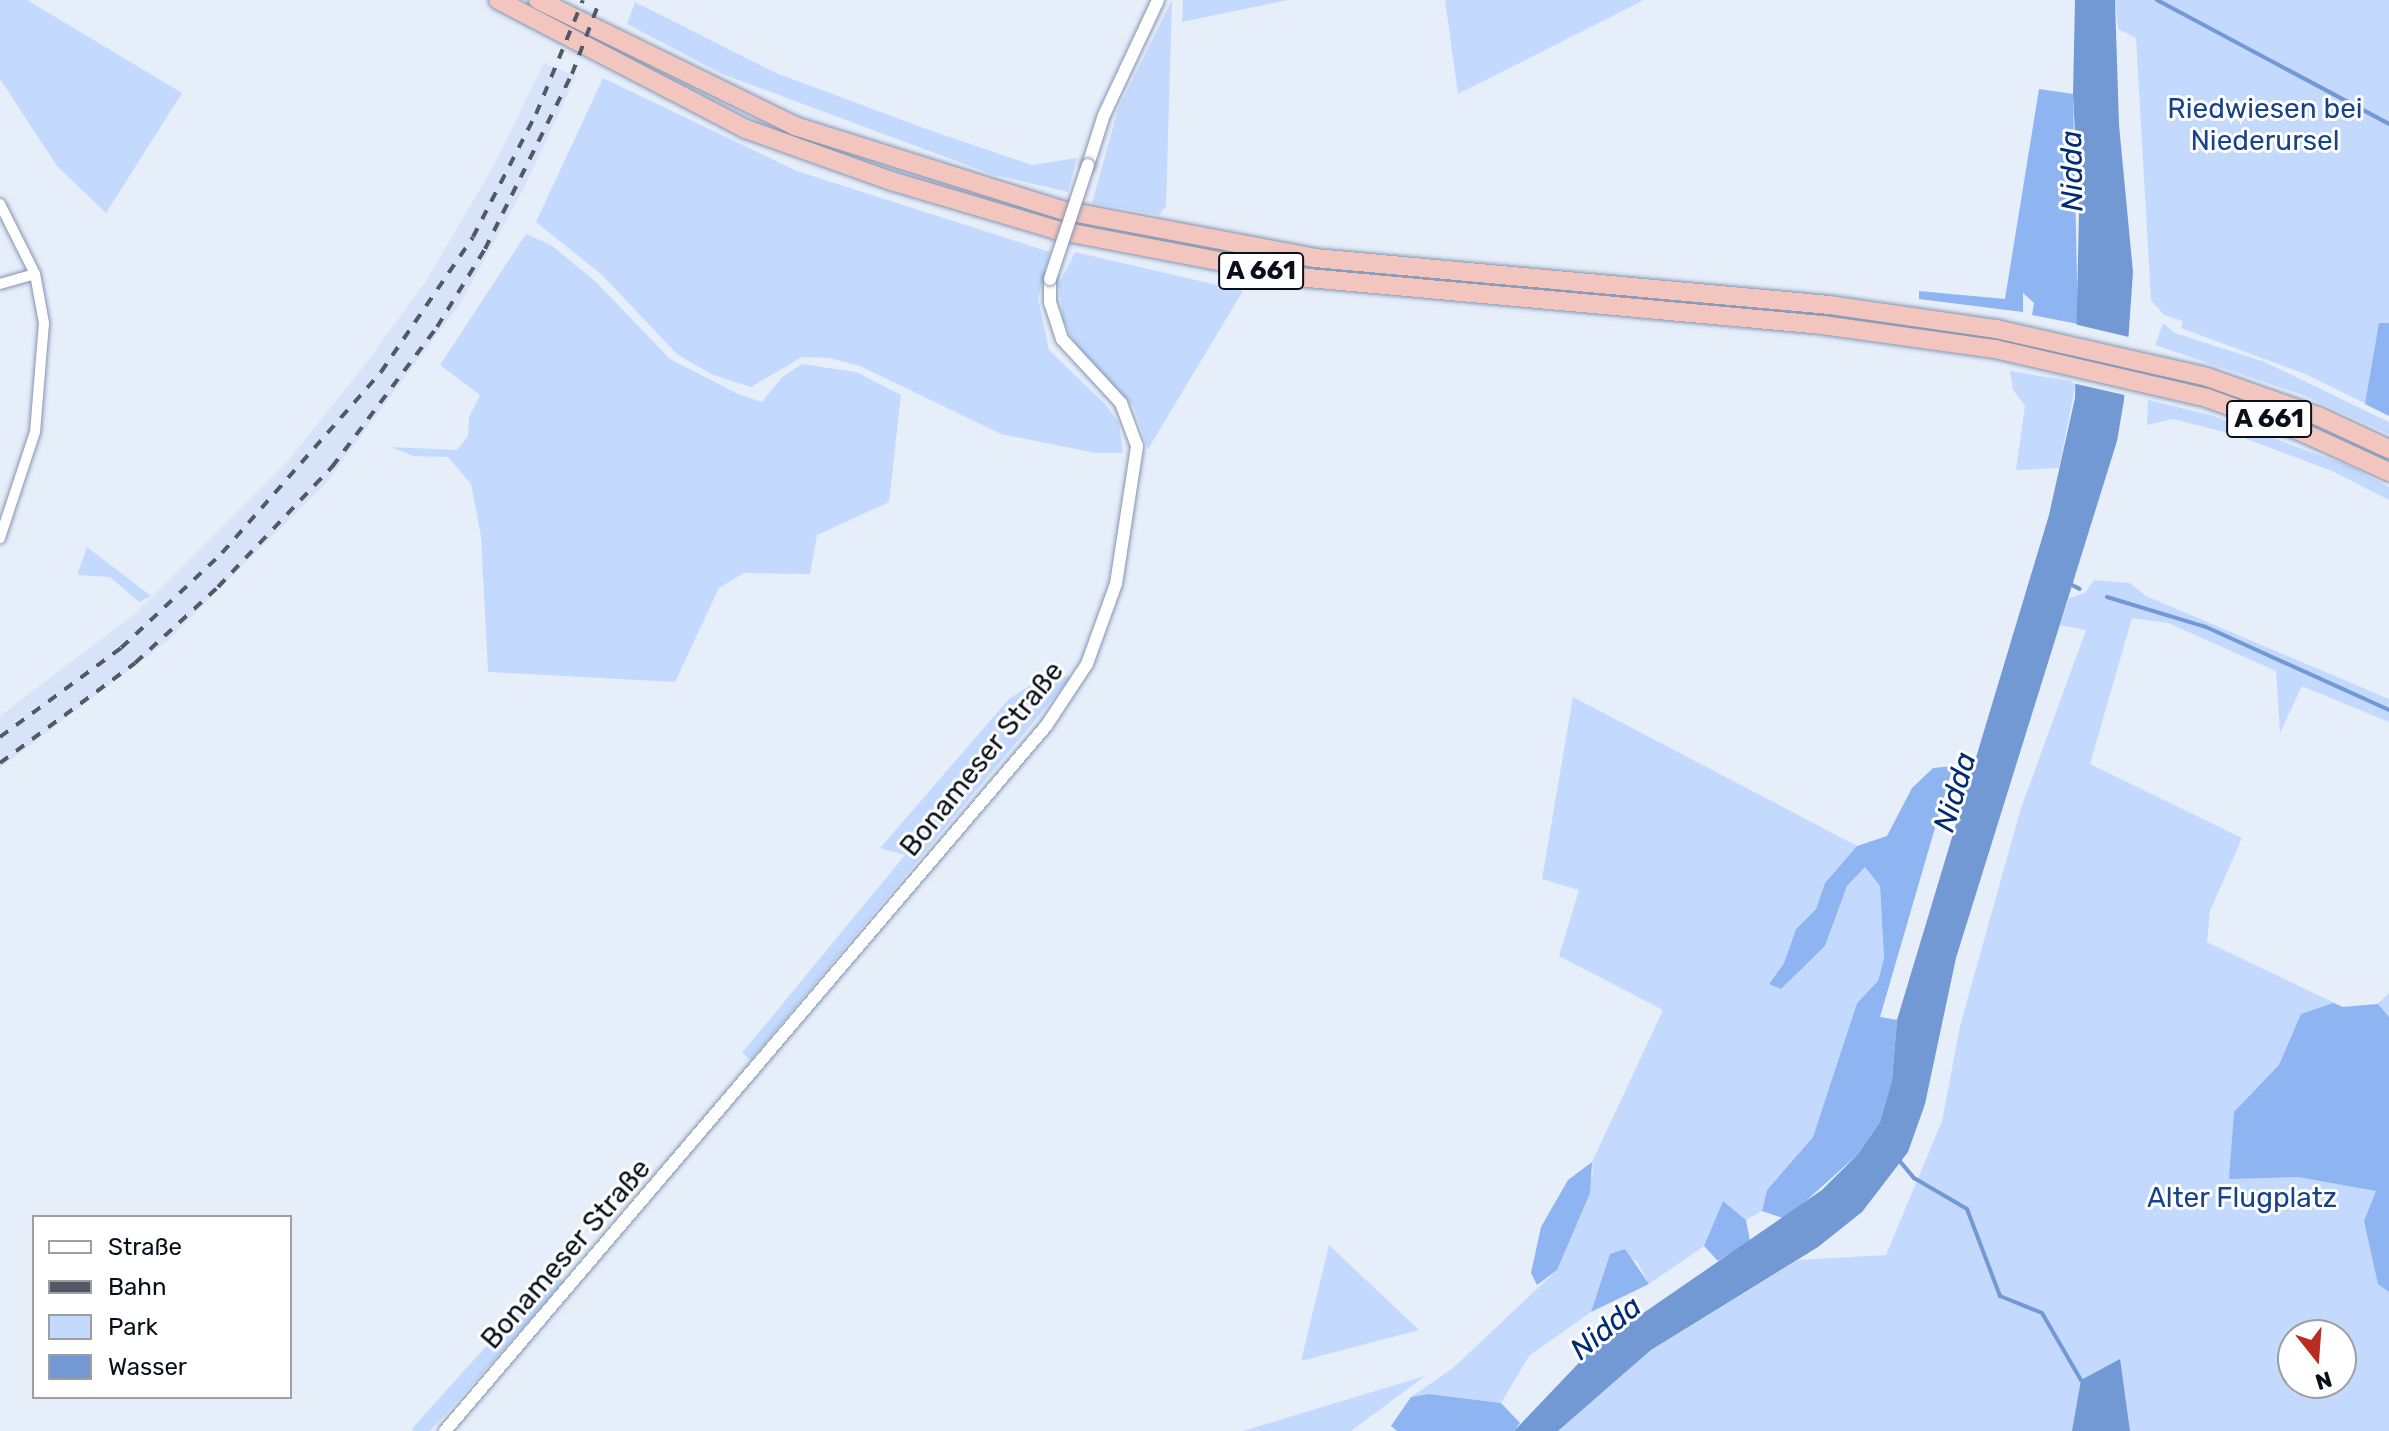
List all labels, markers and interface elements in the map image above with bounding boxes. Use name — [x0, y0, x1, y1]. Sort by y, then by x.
park label: Riedwiesen bei Niederursel — [2167, 92, 2363, 158]
water label: Nidda — [2053, 130, 2091, 212]
road number: A 661 — [1217, 249, 1305, 293]
road number: A 661 — [2225, 397, 2313, 441]
street label: Bonameser Straße — [893, 655, 1071, 863]
water label: Nidda — [1926, 748, 1984, 836]
street label: Bonameser Straße — [474, 1152, 658, 1356]
park label: Alter Flugplatz — [2147, 1181, 2337, 1215]
legend — [32, 1215, 292, 1399]
text: Straße — [108, 1233, 182, 1261]
text: Bahn — [108, 1273, 166, 1301]
water label: Nidda — [1563, 1288, 1649, 1368]
text: Park — [108, 1313, 158, 1341]
north arrow — [2277, 1319, 2357, 1399]
text: Wasser — [108, 1353, 187, 1381]
text: N — [2312, 1365, 2335, 1396]

